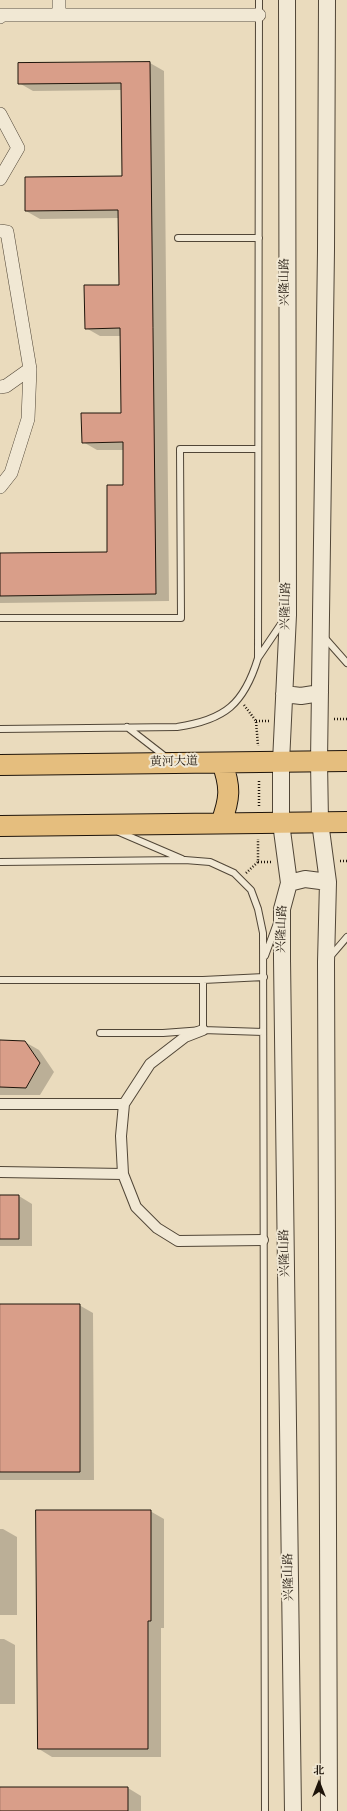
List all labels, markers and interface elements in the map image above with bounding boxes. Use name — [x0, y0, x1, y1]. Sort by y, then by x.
street label: 兴隆山路 — [279, 258, 293, 306]
street label: 兴隆山路 — [279, 582, 295, 630]
street label: 黄河大道 — [150, 755, 198, 771]
street label: 兴隆山路 — [275, 905, 291, 953]
street label: 兴隆山路 — [278, 1229, 294, 1277]
street label: 兴隆山路 — [282, 1553, 298, 1601]
north arrow — [299, 1763, 339, 1803]
text: 北 — [314, 1763, 325, 1779]

